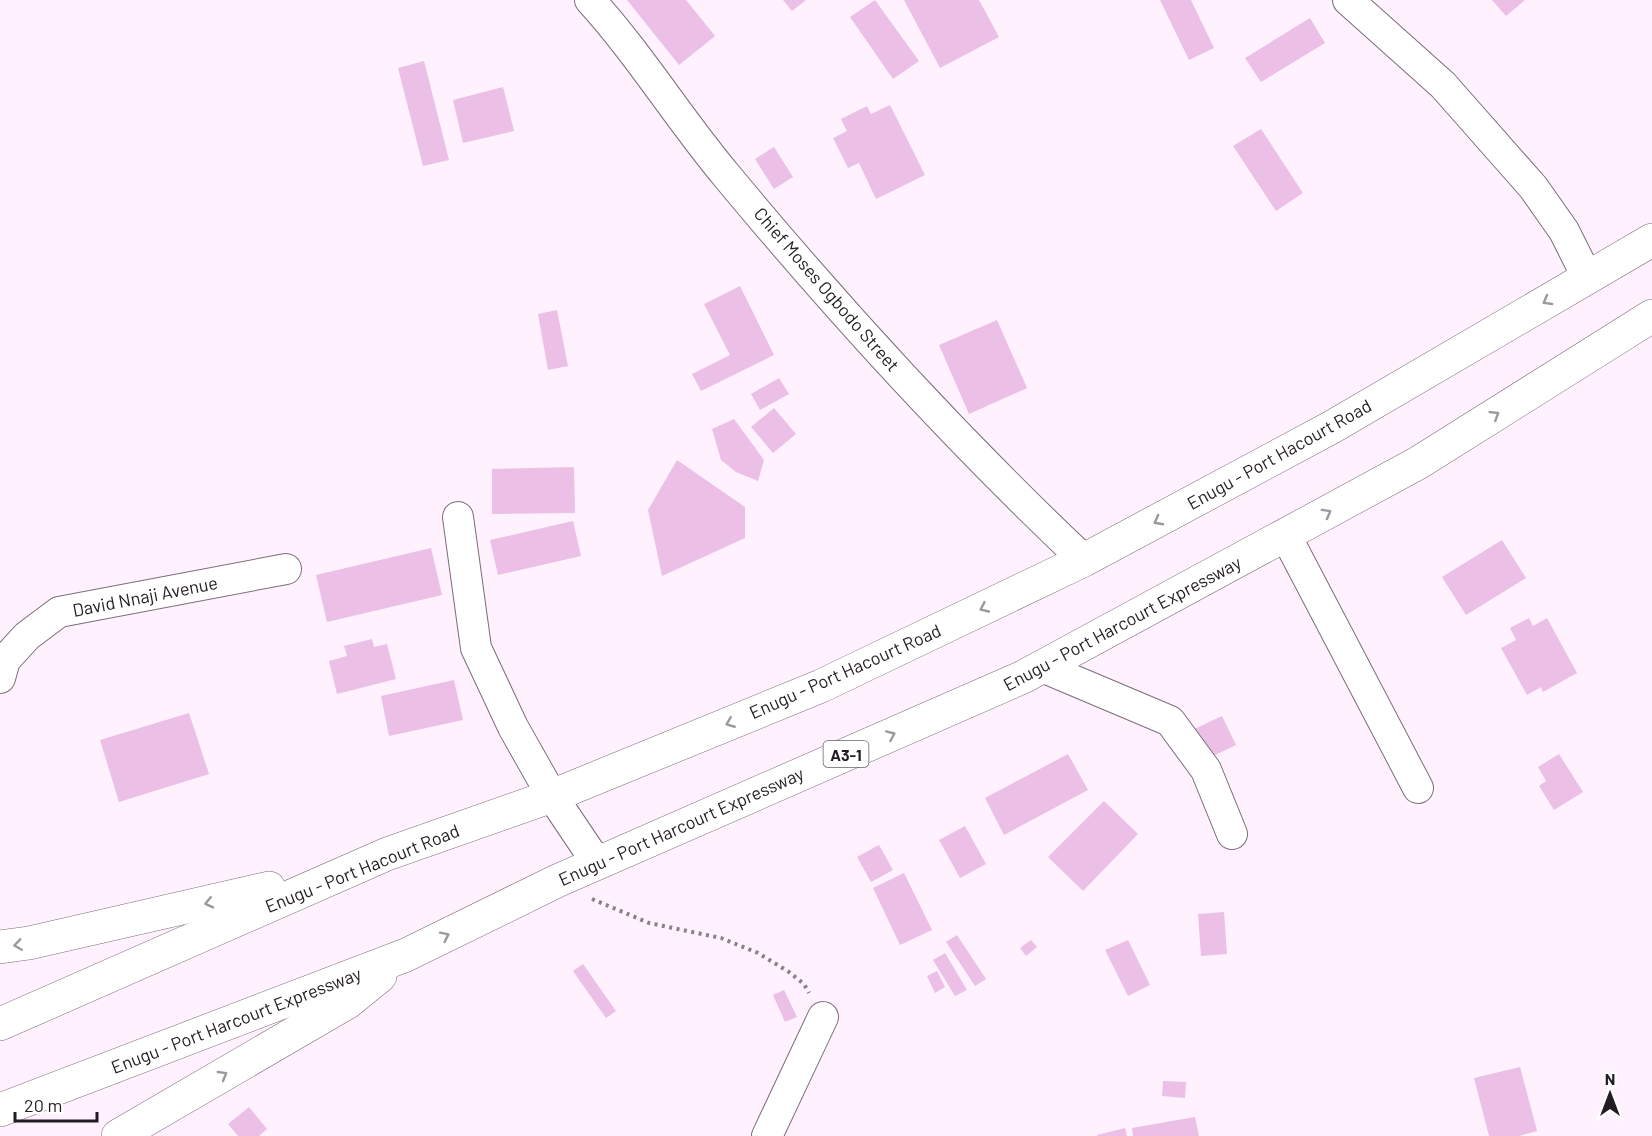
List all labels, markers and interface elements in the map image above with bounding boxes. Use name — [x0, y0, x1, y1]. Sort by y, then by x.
street label: Chief Moses Ogbodo Street — [750, 202, 904, 376]
one-way arrow — [1543, 294, 1553, 305]
street label: Enugu - Port Hacourt Road — [1183, 394, 1375, 514]
one-way arrow — [1489, 410, 1499, 422]
one-way arrow — [1320, 509, 1331, 520]
one-way arrow — [1153, 513, 1164, 525]
street label: Enugu - Port Harcourt Expressway — [999, 551, 1245, 695]
street label: David Nnaji Avenue — [70, 571, 220, 621]
one-way arrow — [979, 601, 990, 613]
street label: Enugu - Port Hacourt Road — [746, 619, 944, 723]
one-way arrow — [725, 716, 736, 728]
one-way arrow — [885, 730, 896, 742]
road number: A3-1 — [824, 741, 868, 767]
street label: Enugu - Port Harcourt Expressway — [555, 762, 807, 890]
street label: Enugu - Port Hacourt Road — [262, 819, 462, 917]
one-way arrow — [204, 896, 214, 909]
one-way arrow — [439, 931, 450, 943]
one-way arrow — [14, 938, 23, 950]
street label: Enugu - Port Harcourt Expressway — [108, 962, 364, 1078]
north arrow — [1580, 1064, 1640, 1124]
text: N — [1605, 1069, 1615, 1088]
one-way arrow — [217, 1070, 227, 1082]
scale bar — [15, 1085, 98, 1123]
text: 20 m — [24, 1094, 62, 1116]

